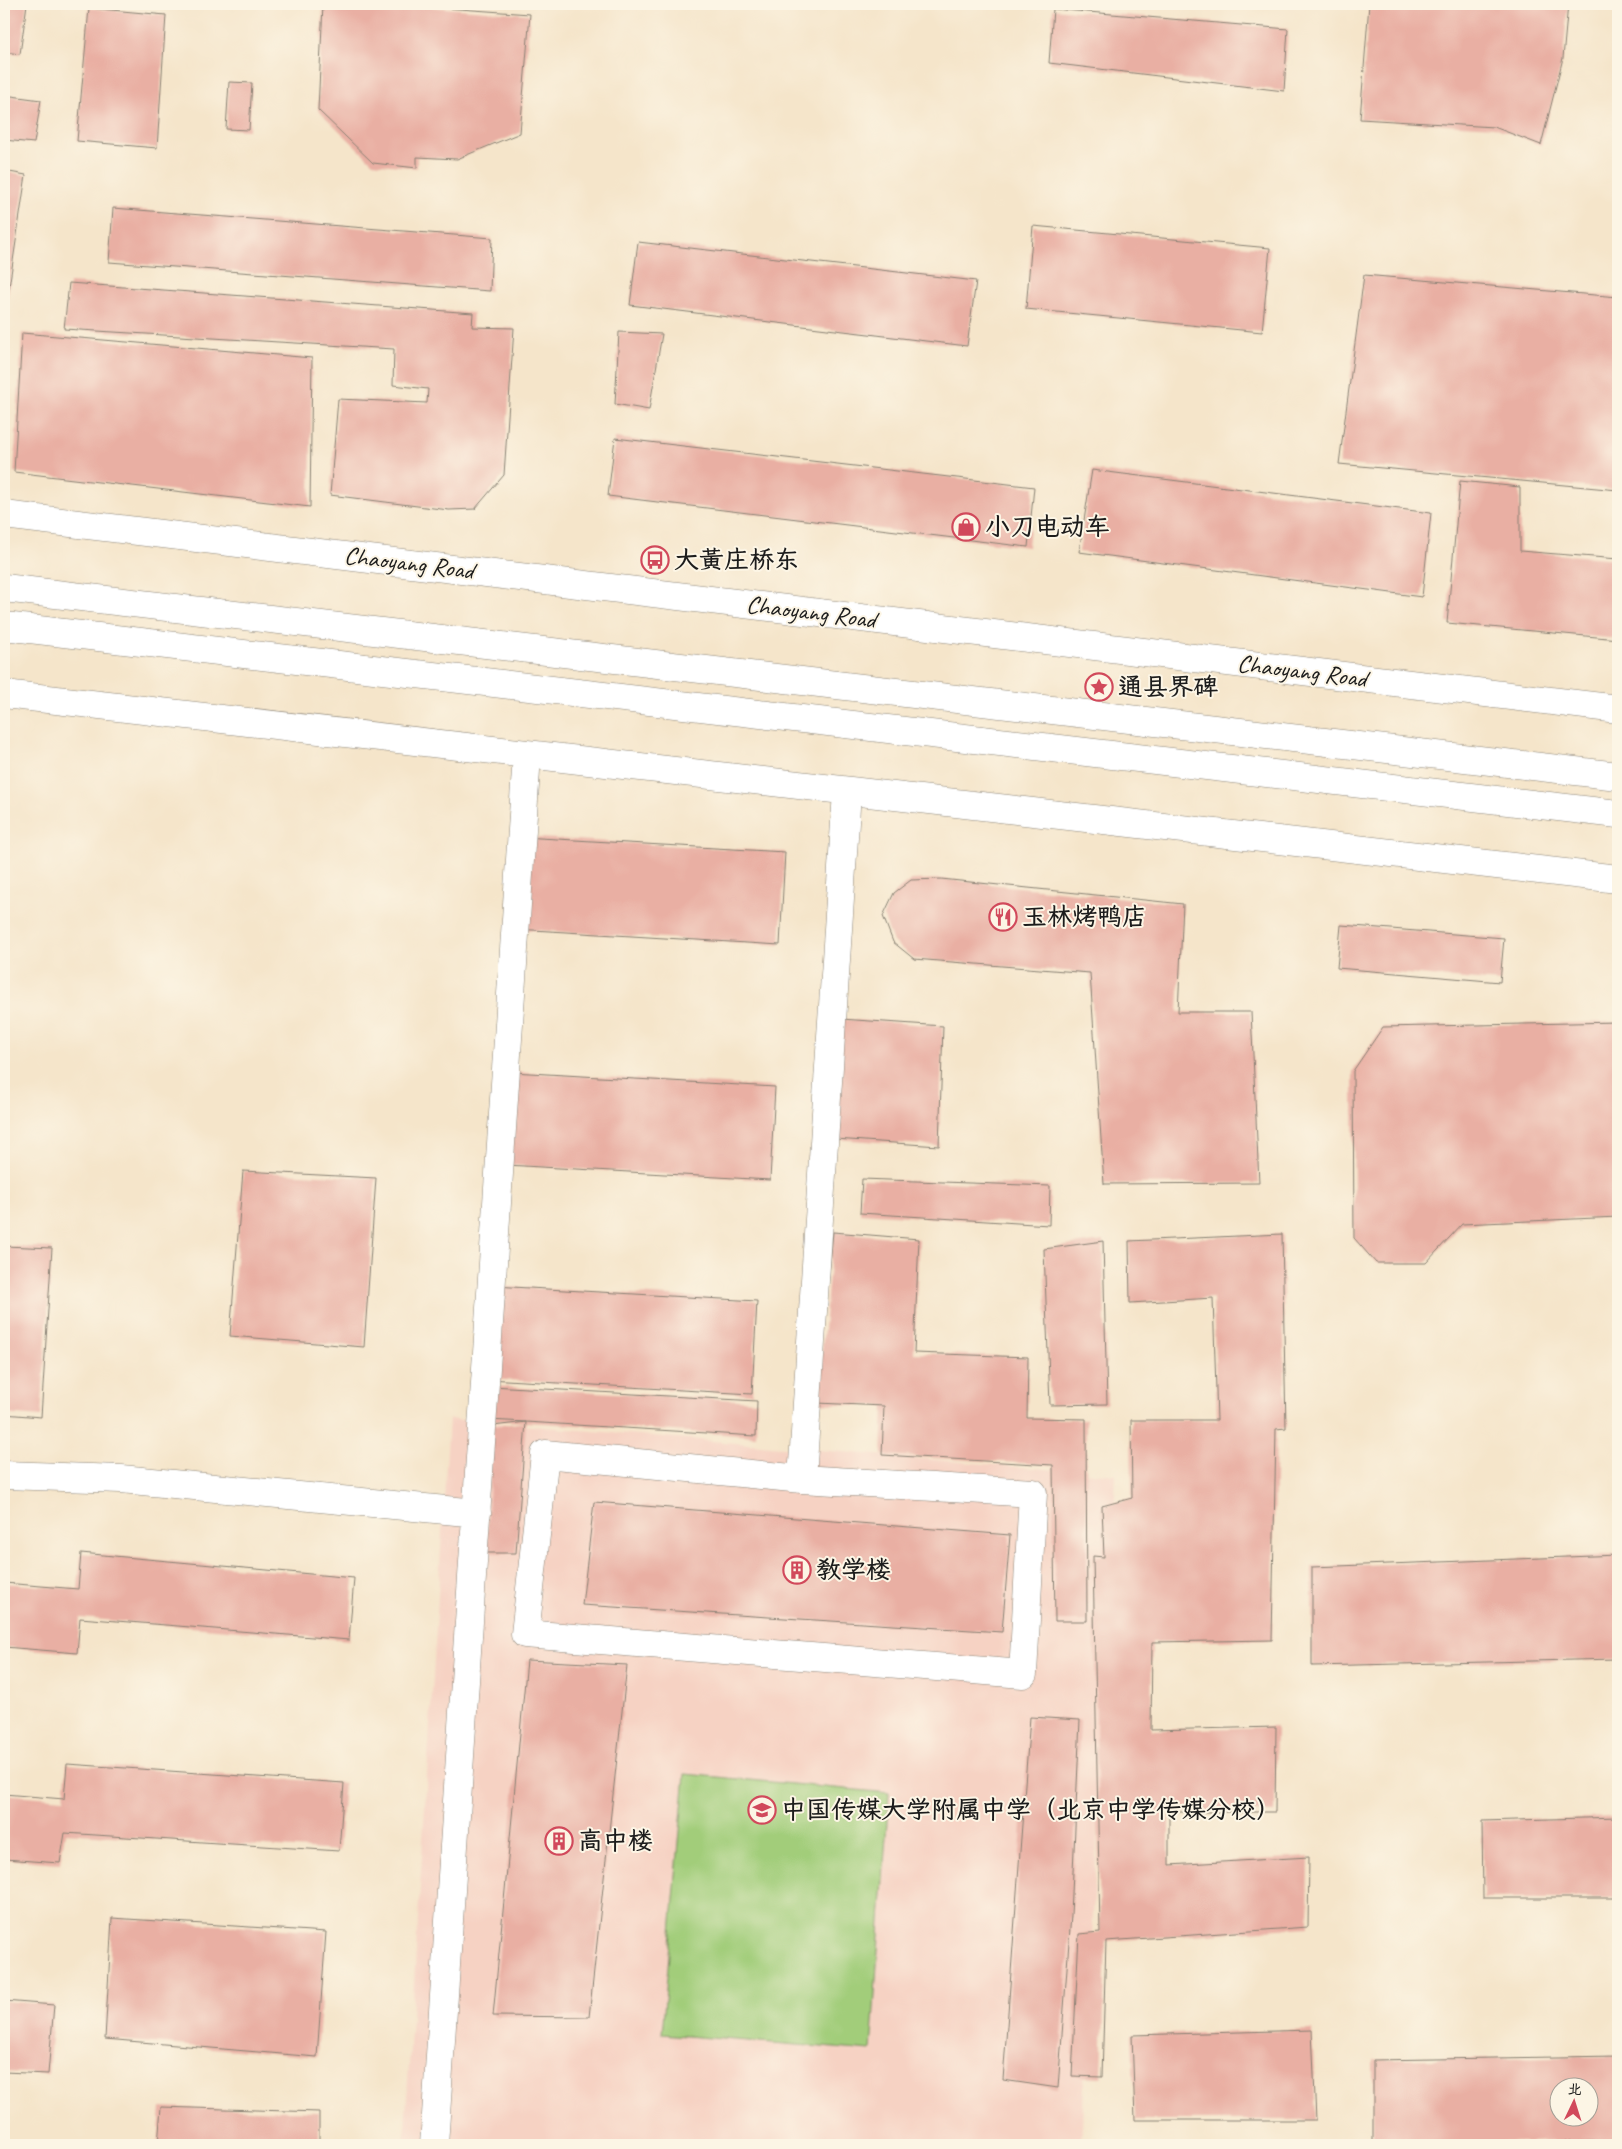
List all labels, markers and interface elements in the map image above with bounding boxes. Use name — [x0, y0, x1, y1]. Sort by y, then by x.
place label: 小刀电动车 — [985, 511, 1110, 543]
shop icon: 小刀电动车 — [951, 512, 981, 542]
street label: Chaoyang Road — [343, 539, 480, 587]
place label: 大黄庄桥东 — [674, 544, 799, 576]
bus stop icon: 大黄庄桥东 — [640, 545, 670, 575]
street label: Chaoyang Road — [745, 588, 882, 636]
street label: Chaoyang Road — [1236, 647, 1373, 695]
place label: 通县界碑 — [1118, 671, 1218, 703]
place icon: 通县界碑 — [1084, 672, 1114, 702]
place label: 玉林烤鸭店 — [1022, 901, 1147, 933]
restaurant icon: 玉林烤鸭店 — [988, 902, 1018, 932]
place label: 教学楼 — [816, 1554, 891, 1586]
building icon: 教学楼 — [782, 1555, 812, 1585]
place label: 中国传媒大学附属中学（北京中学传媒分校） — [781, 1794, 1281, 1826]
school or university icon: 中国传媒大学附属中学（北京中学传媒分校） — [747, 1795, 777, 1825]
place label: 高中楼 — [578, 1825, 653, 1857]
building icon: 高中楼 — [544, 1826, 574, 1856]
north arrow — [1550, 2076, 1600, 2126]
text: 北 — [1567, 2081, 1582, 2098]

